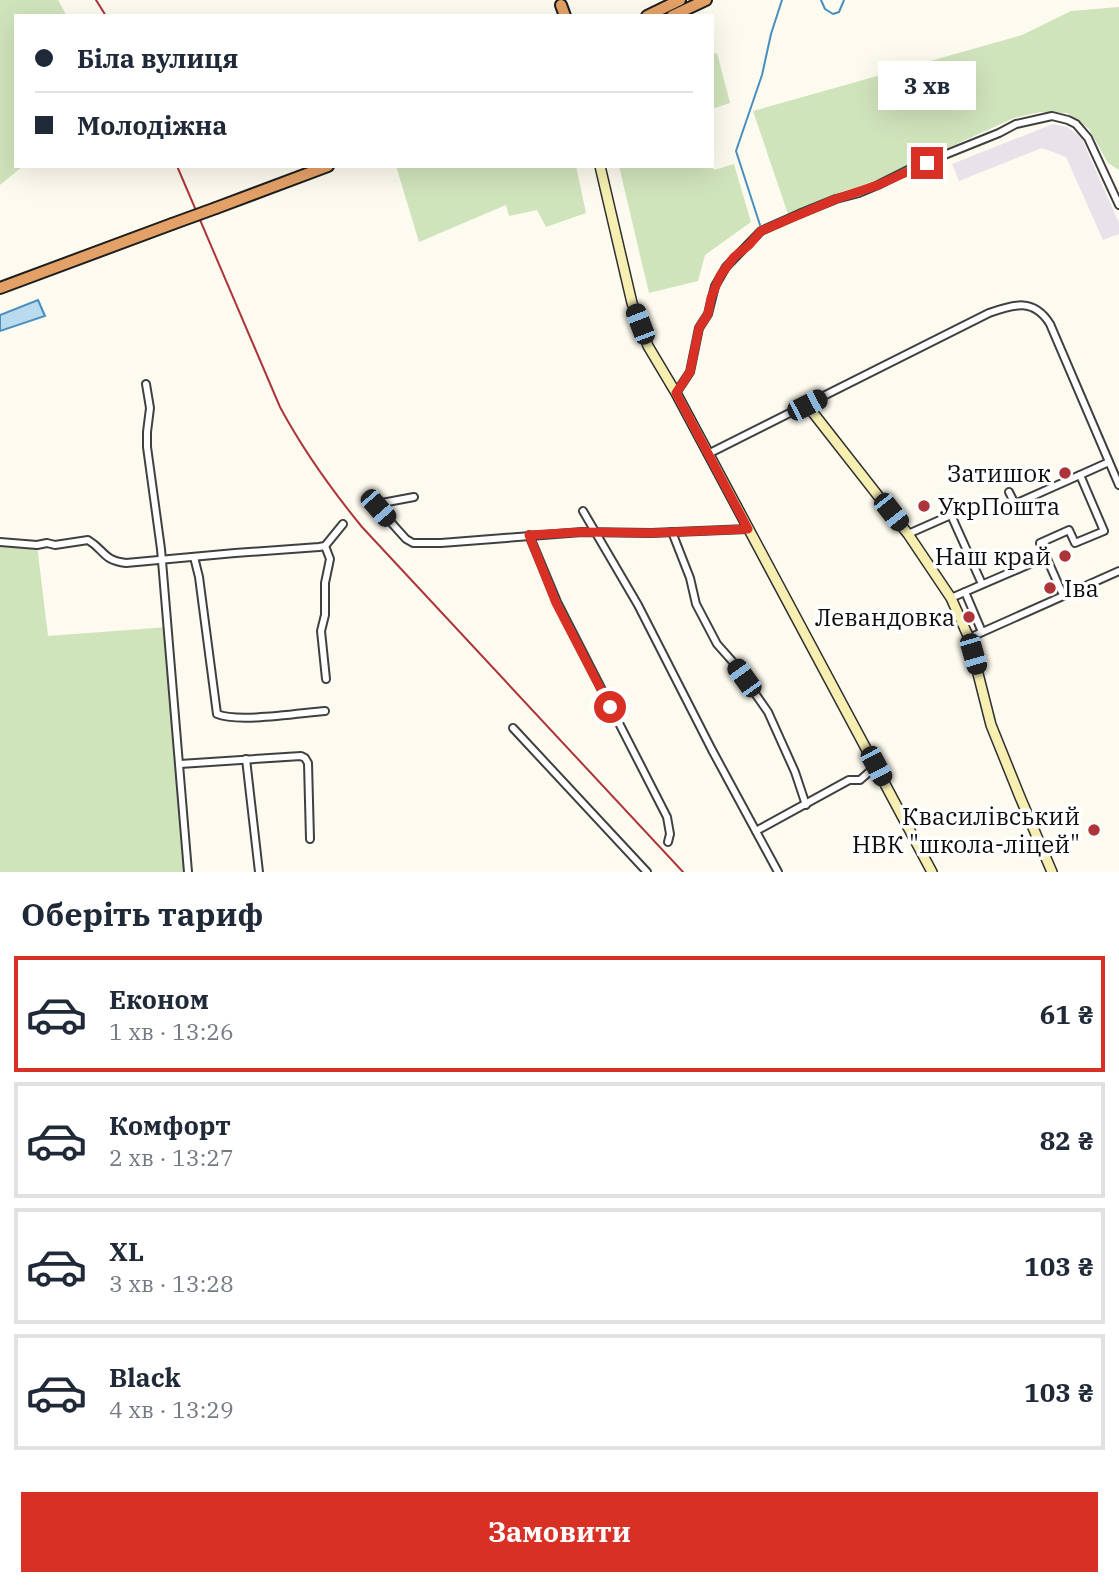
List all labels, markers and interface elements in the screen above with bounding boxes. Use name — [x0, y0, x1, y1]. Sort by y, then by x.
text: Біла вулиця — [77, 41, 238, 75]
callout: 3 хв — [878, 61, 976, 110]
text: 3 хв — [904, 70, 950, 100]
text: Молодіжна — [77, 108, 227, 142]
route end — [911, 147, 943, 179]
car — [623, 301, 658, 347]
car — [784, 386, 831, 424]
place label: Затишок — [947, 457, 1051, 489]
marker: Затишок — [1057, 465, 1073, 481]
car — [357, 485, 400, 531]
car — [870, 489, 913, 535]
place label: УкрПошта — [938, 490, 1060, 522]
marker: УкрПошта — [916, 498, 932, 514]
place label: Наш край — [935, 540, 1051, 572]
marker: Наш край — [1057, 548, 1073, 564]
place label: Іва — [1064, 572, 1099, 604]
marker: Іва — [1042, 580, 1058, 596]
place label: Левандовка — [815, 601, 955, 633]
marker: Левандовка — [961, 609, 977, 625]
car — [958, 631, 989, 677]
car — [724, 655, 765, 701]
route start — [594, 691, 626, 723]
car — [857, 743, 896, 789]
place label: Квасилівський НВК "школа-ліцей" — [852, 800, 1080, 860]
marker: Квасилівський НВК "школа-ліцей" — [1086, 822, 1102, 838]
text: Оберіть тариф — [21, 893, 264, 935]
text: Економ — [109, 982, 209, 1016]
icon: car — [25, 983, 88, 1046]
text: 61 ₴ — [1040, 997, 1094, 1031]
text: 1 хв · 13:26 — [109, 1016, 234, 1046]
text: Комфорт — [109, 1108, 231, 1142]
icon: car — [25, 1109, 88, 1172]
text: 82 ₴ — [1040, 1123, 1094, 1157]
text: 2 хв · 13:27 — [109, 1142, 234, 1172]
text: XL — [109, 1234, 144, 1268]
icon: car — [25, 1235, 88, 1298]
text: 103 ₴ — [1024, 1249, 1094, 1283]
text: 3 хв · 13:28 — [109, 1268, 234, 1298]
text: Black — [109, 1360, 181, 1394]
icon: car — [25, 1361, 88, 1424]
text: 103 ₴ — [1024, 1375, 1094, 1409]
text: 4 хв · 13:29 — [109, 1394, 234, 1424]
button: Замовити — [21, 1492, 1098, 1572]

